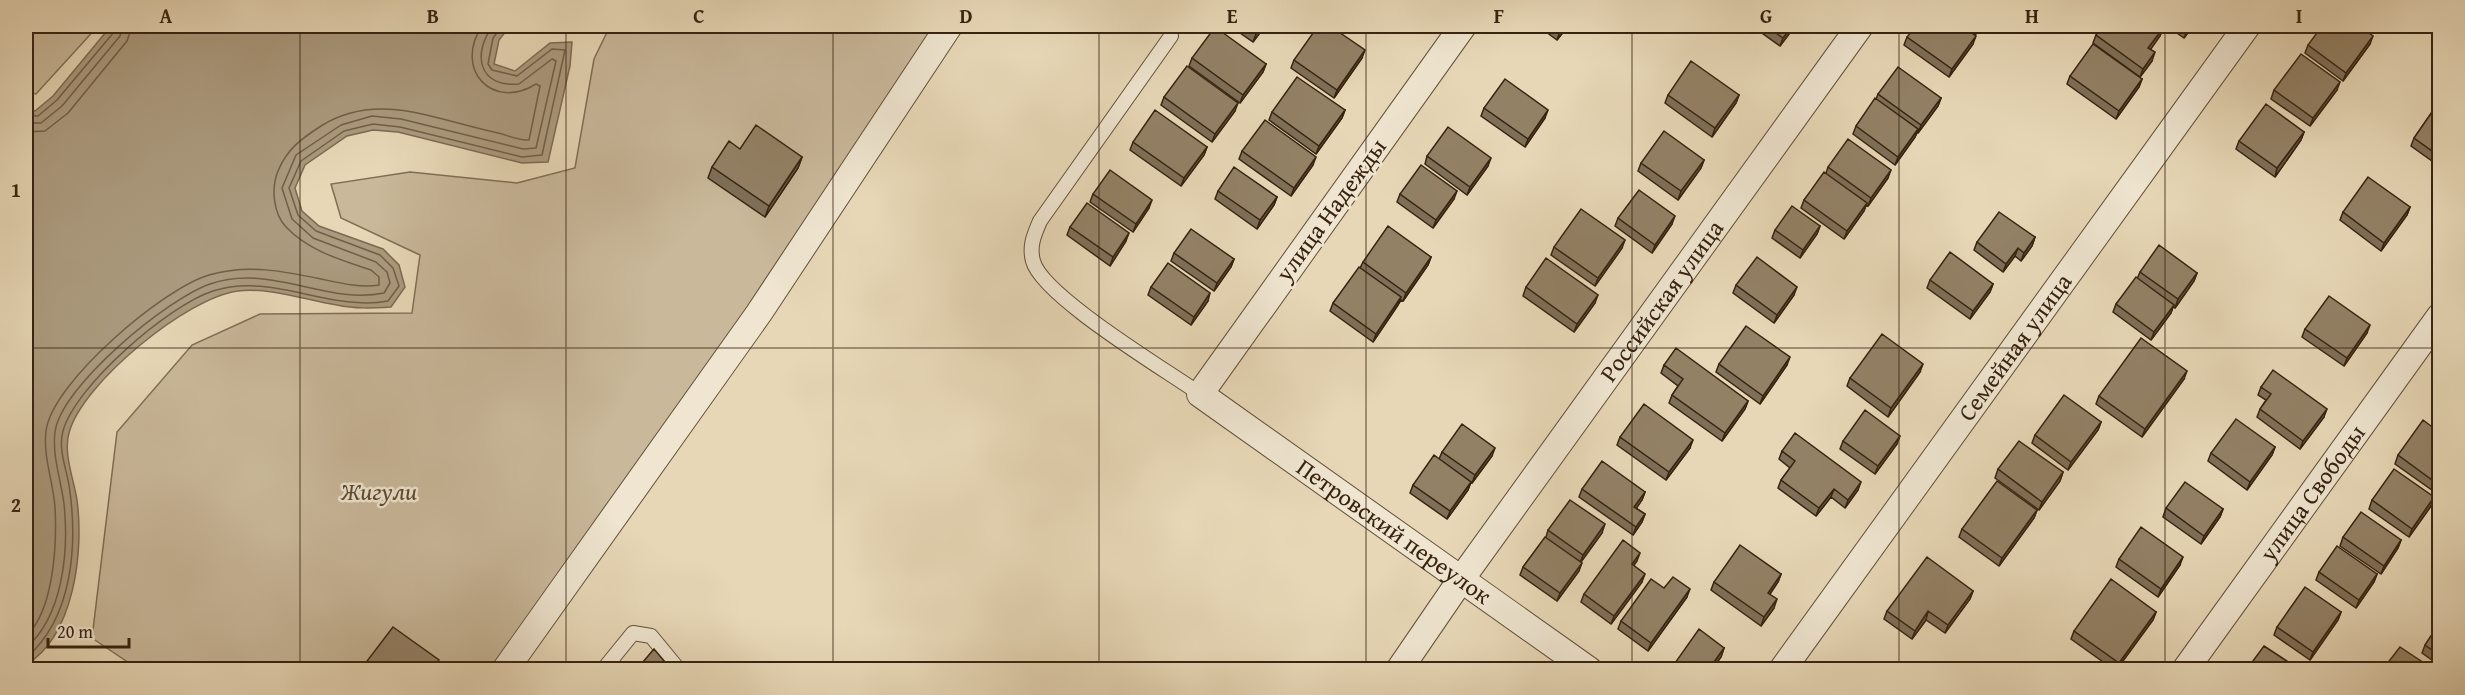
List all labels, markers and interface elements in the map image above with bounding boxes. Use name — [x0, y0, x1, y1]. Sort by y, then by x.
text: A — [160, 1, 173, 30]
text: B — [427, 1, 439, 30]
text: C — [693, 1, 705, 30]
text: D — [959, 1, 973, 30]
text: E — [1227, 1, 1238, 30]
text: F — [1494, 1, 1504, 30]
text: G — [1760, 1, 1772, 30]
text: H — [2025, 1, 2039, 30]
text: I — [2296, 1, 2302, 30]
street label: улица Надежды — [1266, 131, 1395, 289]
text: 1 — [11, 175, 21, 204]
street label: Российская улица — [1591, 212, 1732, 389]
street label: Семейная улица — [1949, 266, 2080, 428]
street label: улица Свободы — [2250, 417, 2374, 569]
street label: Петровский переулок — [1290, 450, 1499, 613]
park label: Жигули — [340, 474, 417, 509]
text: 2 — [11, 490, 21, 519]
scale bar — [48, 611, 129, 649]
text: 20 m — [57, 618, 93, 645]

